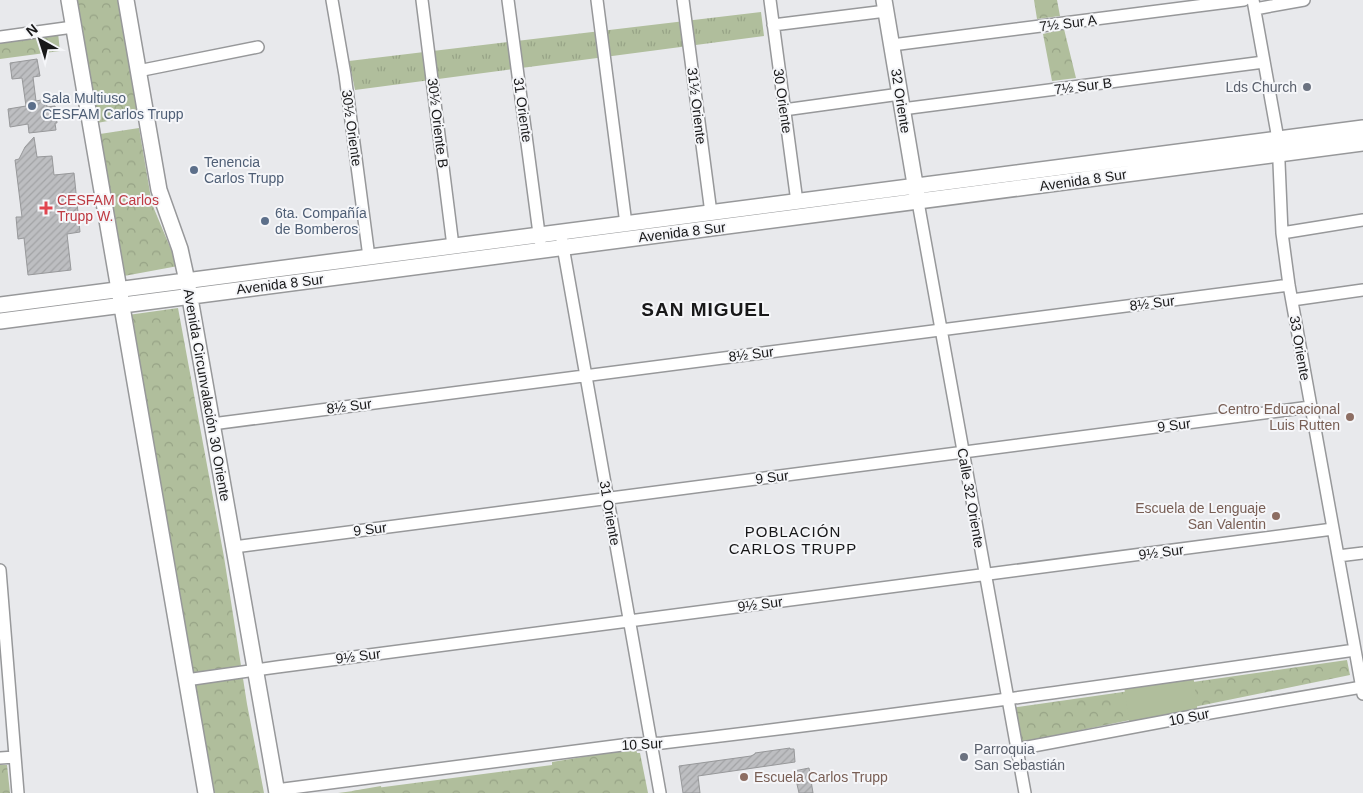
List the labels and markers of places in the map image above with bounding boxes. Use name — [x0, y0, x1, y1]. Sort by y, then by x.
place label: Lds Church — [1225, 79, 1297, 95]
marker: Lds Church — [1301, 81, 1313, 93]
place label: Sala Multiuso CESFAM Carlos Trupp — [42, 90, 184, 122]
marker: Sala Multiuso CESFAM Carlos Trupp — [26, 100, 38, 112]
place label: Tenencia Carlos Trupp — [204, 154, 284, 186]
marker: Tenencia Carlos Trupp — [188, 164, 200, 176]
place label: CESFAM Carlos Trupp W. — [57, 192, 159, 224]
marker: CESFAM Carlos Trupp W. — [39, 201, 53, 215]
place label: 6ta. Compañía de Bomberos — [275, 205, 367, 237]
marker: 6ta. Compañía de Bomberos — [259, 215, 271, 227]
place label: Centro Educacional Luis Rutten — [1218, 401, 1340, 433]
marker: Centro Educacional Luis Rutten — [1344, 411, 1356, 423]
place label: Escuela de Lenguaje San Valentin — [1135, 500, 1266, 532]
marker: Escuela de Lenguaje San Valentin — [1270, 510, 1282, 522]
place label: Parroquia San Sebastián — [974, 741, 1065, 773]
marker: Parroquia San Sebastián — [958, 751, 970, 763]
place label: Escuela Carlos Trupp — [754, 769, 888, 785]
marker: Escuela Carlos Trupp — [738, 771, 750, 783]

